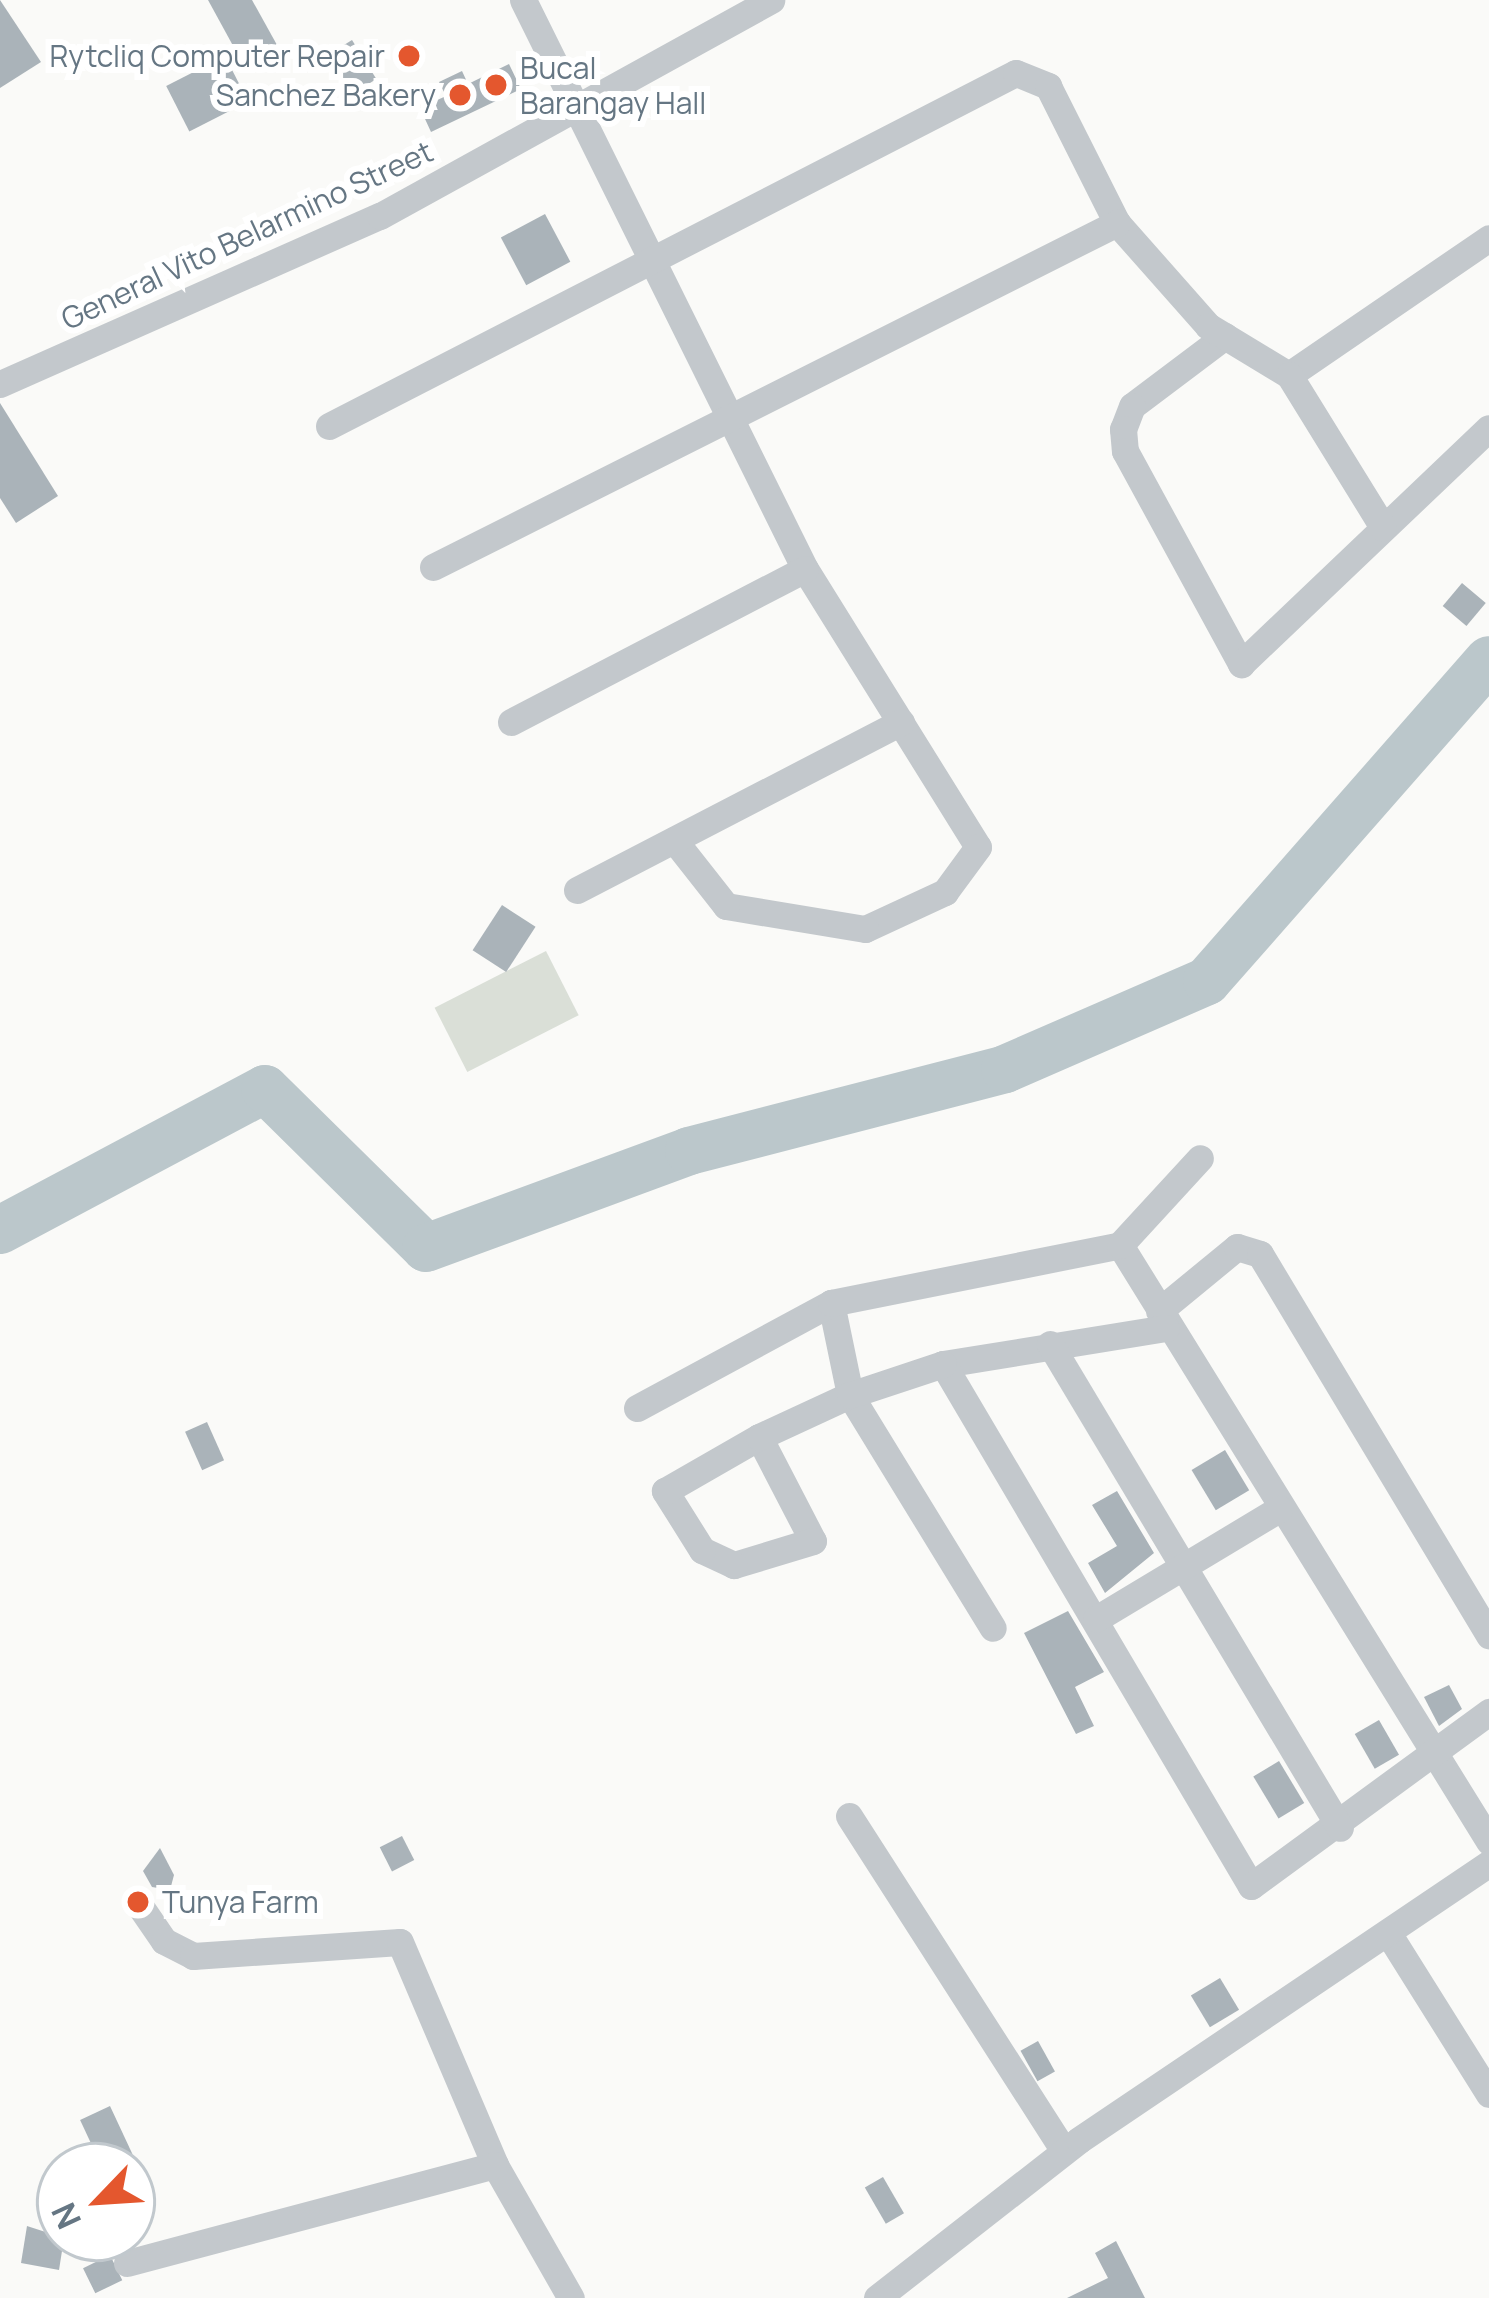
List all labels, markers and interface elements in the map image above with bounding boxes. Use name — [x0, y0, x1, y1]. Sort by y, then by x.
place label: Rytcliq Computer Repair — [49, 38, 385, 74]
marker: Rytcliq Computer Repair — [396, 43, 422, 69]
place label: Bucal Barangay Hall — [520, 50, 706, 121]
marker: Bucal Barangay Hall — [483, 72, 509, 98]
place label: Sanchez Bakery — [216, 77, 436, 113]
marker: Sanchez Bakery — [447, 82, 473, 108]
street label: General Vito Belarmino Street — [56, 133, 438, 337]
place label: Tunya Farm — [162, 1884, 319, 1920]
marker: Tunya Farm — [125, 1889, 151, 1915]
north arrow — [36, 2142, 156, 2262]
text: N — [40, 2196, 91, 2236]

